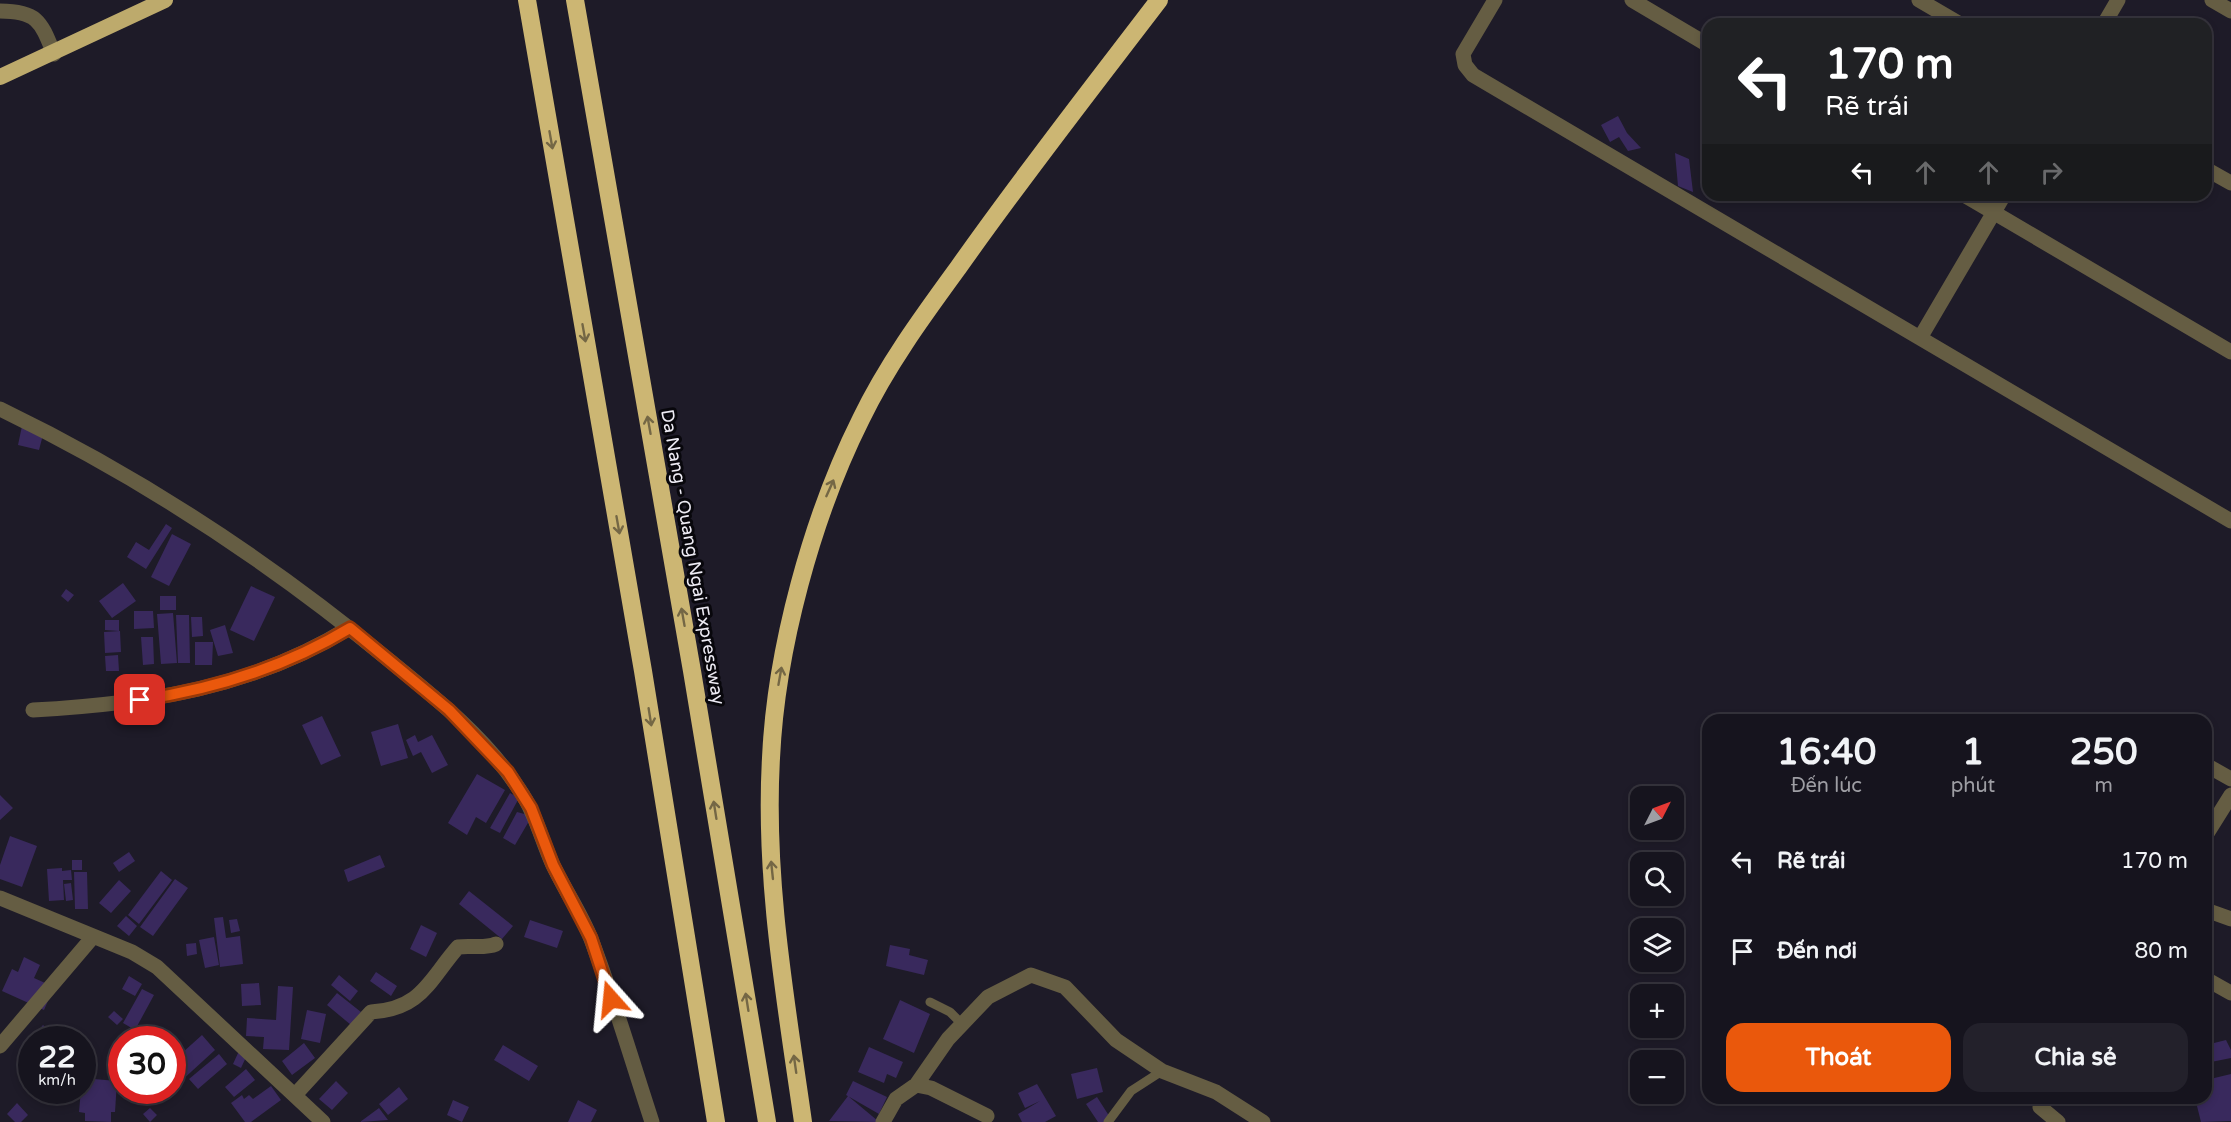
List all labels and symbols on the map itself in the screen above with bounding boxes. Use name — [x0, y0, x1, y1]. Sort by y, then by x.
one-way arrow — [546, 130, 557, 150]
one-way arrow — [579, 322, 590, 342]
street label: Da Nang - Quang Ngai Expressway — [656, 408, 730, 707]
one-way arrow — [643, 416, 654, 436]
one-way arrow — [825, 479, 836, 498]
one-way arrow — [612, 514, 623, 534]
one-way arrow — [677, 608, 688, 628]
one-way arrow — [774, 667, 785, 686]
pin — [114, 674, 165, 725]
one-way arrow — [645, 707, 656, 726]
north arrow — [1630, 786, 1684, 840]
one-way arrow — [709, 800, 720, 820]
one-way arrow — [766, 861, 777, 881]
position arrow — [579, 967, 643, 1031]
one-way arrow — [741, 993, 752, 1012]
speed limit sign: 30 — [108, 1026, 186, 1104]
one-way arrow — [789, 1055, 800, 1074]

